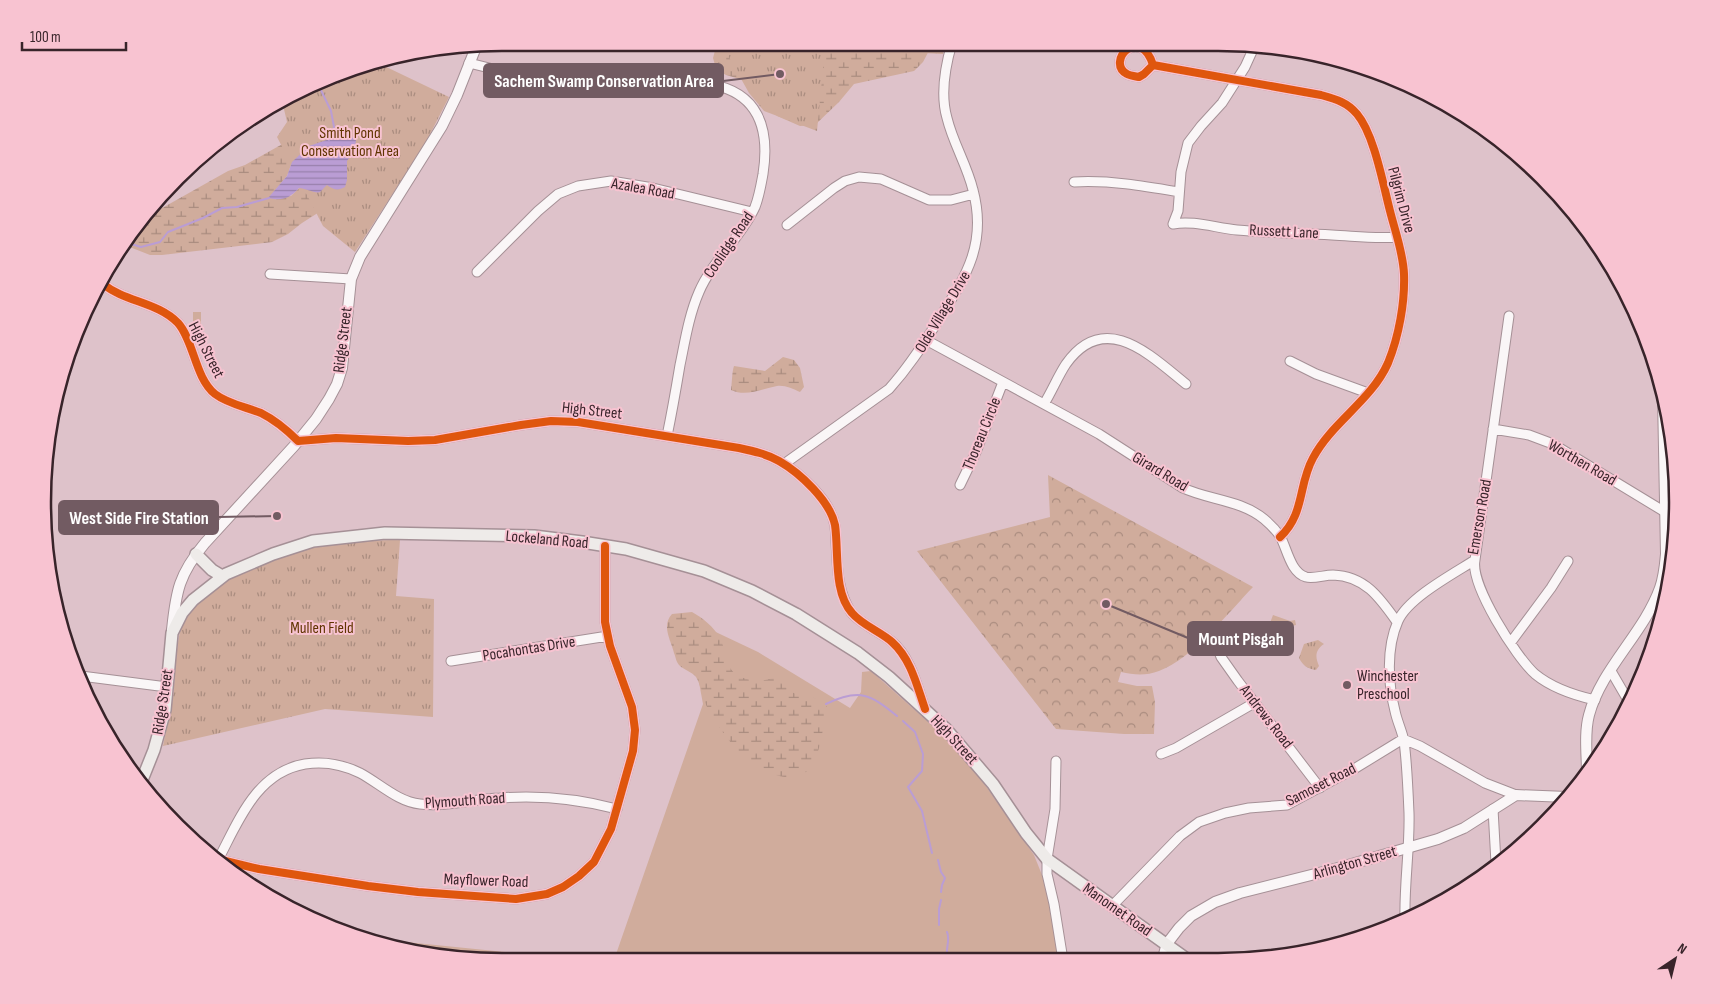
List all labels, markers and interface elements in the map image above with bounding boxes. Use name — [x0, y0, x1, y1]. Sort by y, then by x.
scale bar — [22, 20, 126, 52]
text: 100 m — [30, 28, 61, 47]
callout: Sachem Swamp Conservation Area — [484, 64, 723, 97]
text: Sachem Swamp Conservation Area — [494, 71, 714, 92]
park label: Smith Pond Conservation Area — [301, 124, 399, 161]
street label: Pilgrim Drive — [1383, 165, 1419, 235]
street label: Azalea Road — [609, 174, 676, 204]
street label: Coolidge Road — [700, 208, 758, 282]
street label: Russett Lane — [1249, 221, 1319, 243]
street label: Olde Village Drive — [911, 268, 975, 356]
street label: Ridge Street — [330, 306, 356, 374]
street label: High Street — [184, 319, 228, 381]
street label: Thoreau Circle — [959, 395, 1005, 473]
street label: High Street — [561, 398, 623, 424]
street label: Worthen Road — [1544, 436, 1620, 490]
street label: Girard Road — [1129, 448, 1191, 496]
street label: Emerson Road — [1464, 478, 1496, 556]
callout: West Side Fire Station — [59, 501, 218, 534]
text: West Side Fire Station — [69, 508, 209, 529]
street label: Lockeland Road — [505, 527, 589, 553]
park label: Mullen Field — [290, 619, 354, 638]
callout: Mount Pisgah — [1188, 622, 1293, 655]
text: Mount Pisgah — [1198, 629, 1284, 650]
street label: Pocahontas Drive — [481, 632, 577, 666]
place label: Winchester Preschool — [1357, 667, 1419, 704]
street label: Ridge Street — [148, 668, 178, 736]
marker: Winchester Preschool — [1341, 679, 1353, 691]
street label: Andrews Road — [1235, 681, 1297, 753]
street label: High Street — [926, 711, 982, 769]
street label: Samoset Road — [1283, 759, 1359, 811]
street label: Plymouth Road — [424, 789, 506, 813]
street label: Arlington Street — [1310, 842, 1399, 884]
street label: Mayflower Road — [443, 870, 529, 892]
street label: Manomet Road — [1079, 879, 1155, 941]
north arrow — [1650, 934, 1700, 984]
text: N — [1674, 940, 1690, 958]

